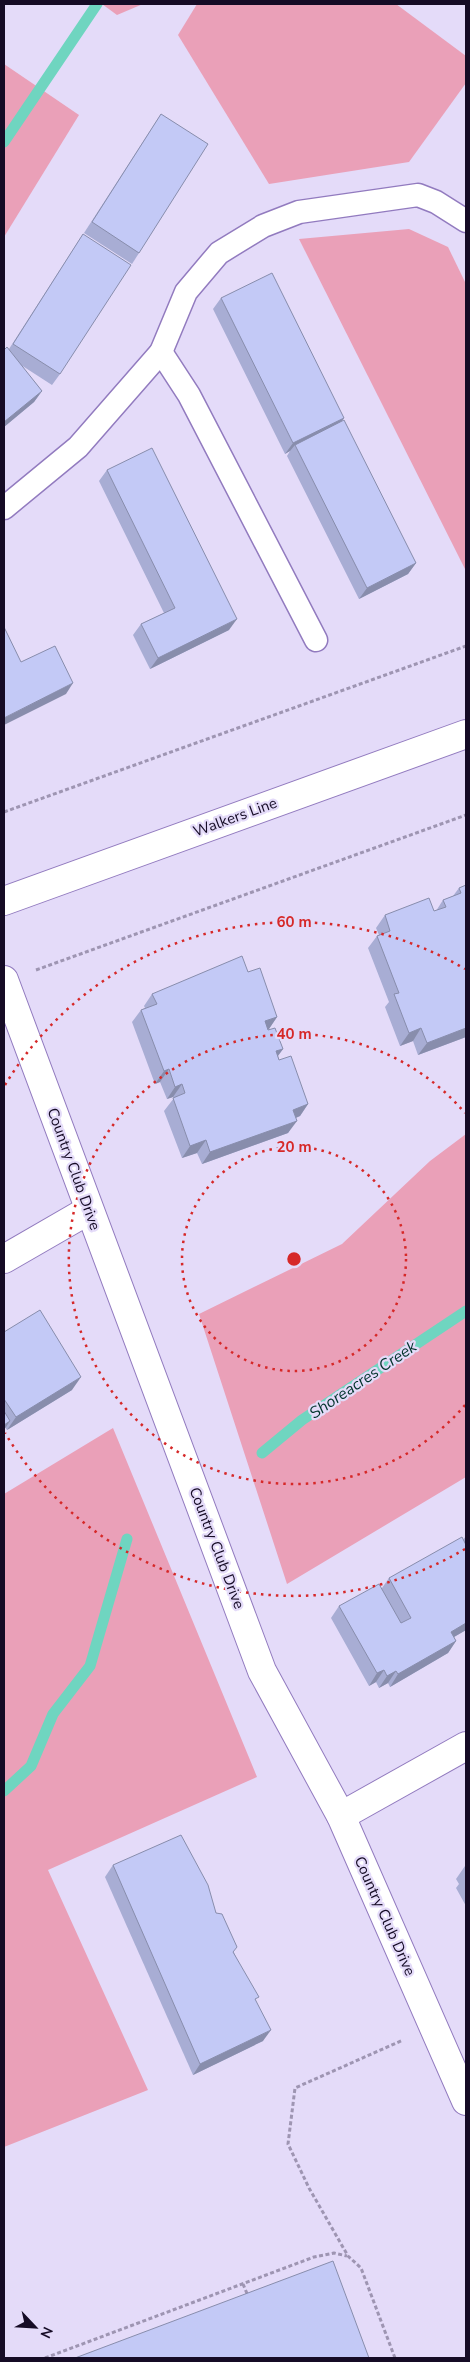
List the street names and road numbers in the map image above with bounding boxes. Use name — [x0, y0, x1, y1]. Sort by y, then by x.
street label: Walkers Line — [190, 793, 280, 841]
street label: Country Club Drive — [43, 1105, 105, 1233]
street label: Country Club Drive — [185, 1484, 249, 1612]
street label: Country Club Drive — [350, 1853, 420, 1979]

